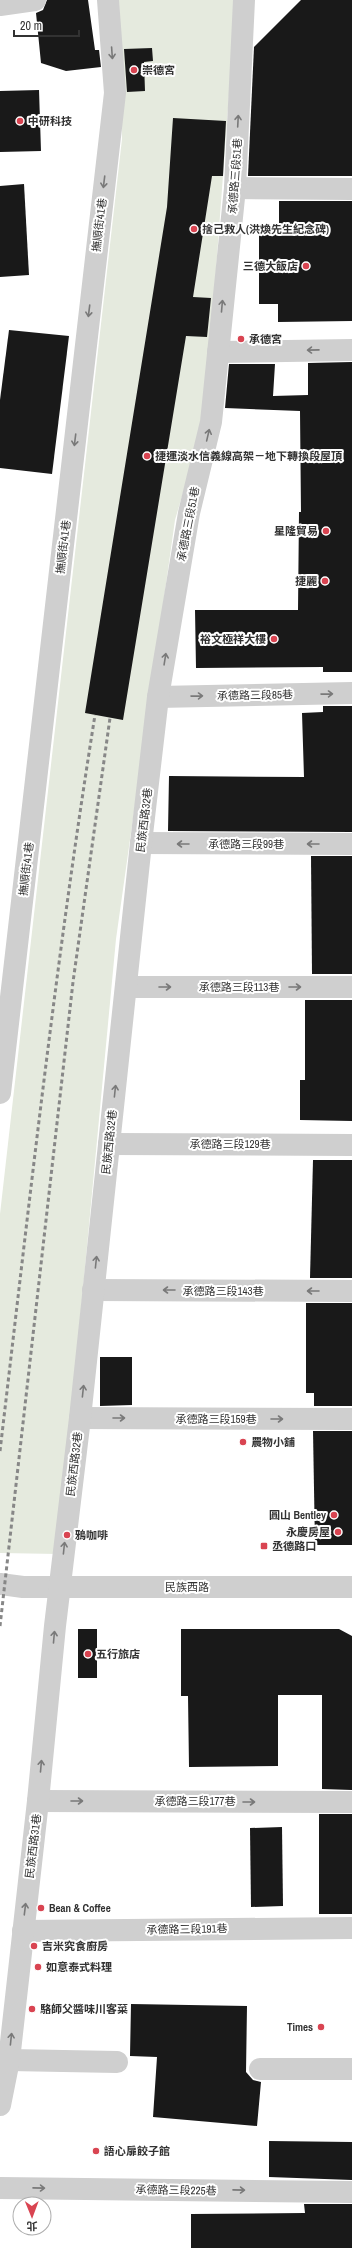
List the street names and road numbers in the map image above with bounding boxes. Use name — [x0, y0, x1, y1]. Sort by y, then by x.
street label: 承德路三段51巷 — [225, 138, 245, 214]
street label: 撫順街41巷 — [89, 197, 109, 253]
street label: 承德路三段51巷 — [174, 485, 202, 563]
street label: 撫順街41巷 — [53, 519, 73, 575]
street label: 承德路三段85巷 — [217, 687, 293, 703]
street label: 民族西路32巷 — [133, 787, 155, 853]
street label: 承德路三段99巷 — [208, 837, 284, 851]
street label: 撫順街41巷 — [16, 841, 36, 897]
street label: 承德路三段113巷 — [199, 980, 279, 994]
street label: 民族西路32巷 — [99, 1109, 119, 1175]
street label: 承德路三段129巷 — [189, 1137, 271, 1151]
street label: 承德路三段143巷 — [182, 1284, 264, 1298]
street label: 承德路三段159巷 — [175, 1412, 257, 1426]
street label: 民族西路32巷 — [63, 1431, 85, 1497]
street label: 民族西路 — [165, 1580, 209, 1594]
street label: 承德路三段177巷 — [154, 1794, 236, 1808]
street label: 民族西路31巷 — [22, 1813, 44, 1879]
street label: 承德路三段191巷 — [146, 1921, 228, 1937]
street label: 承德路三段225巷 — [135, 2182, 217, 2198]

